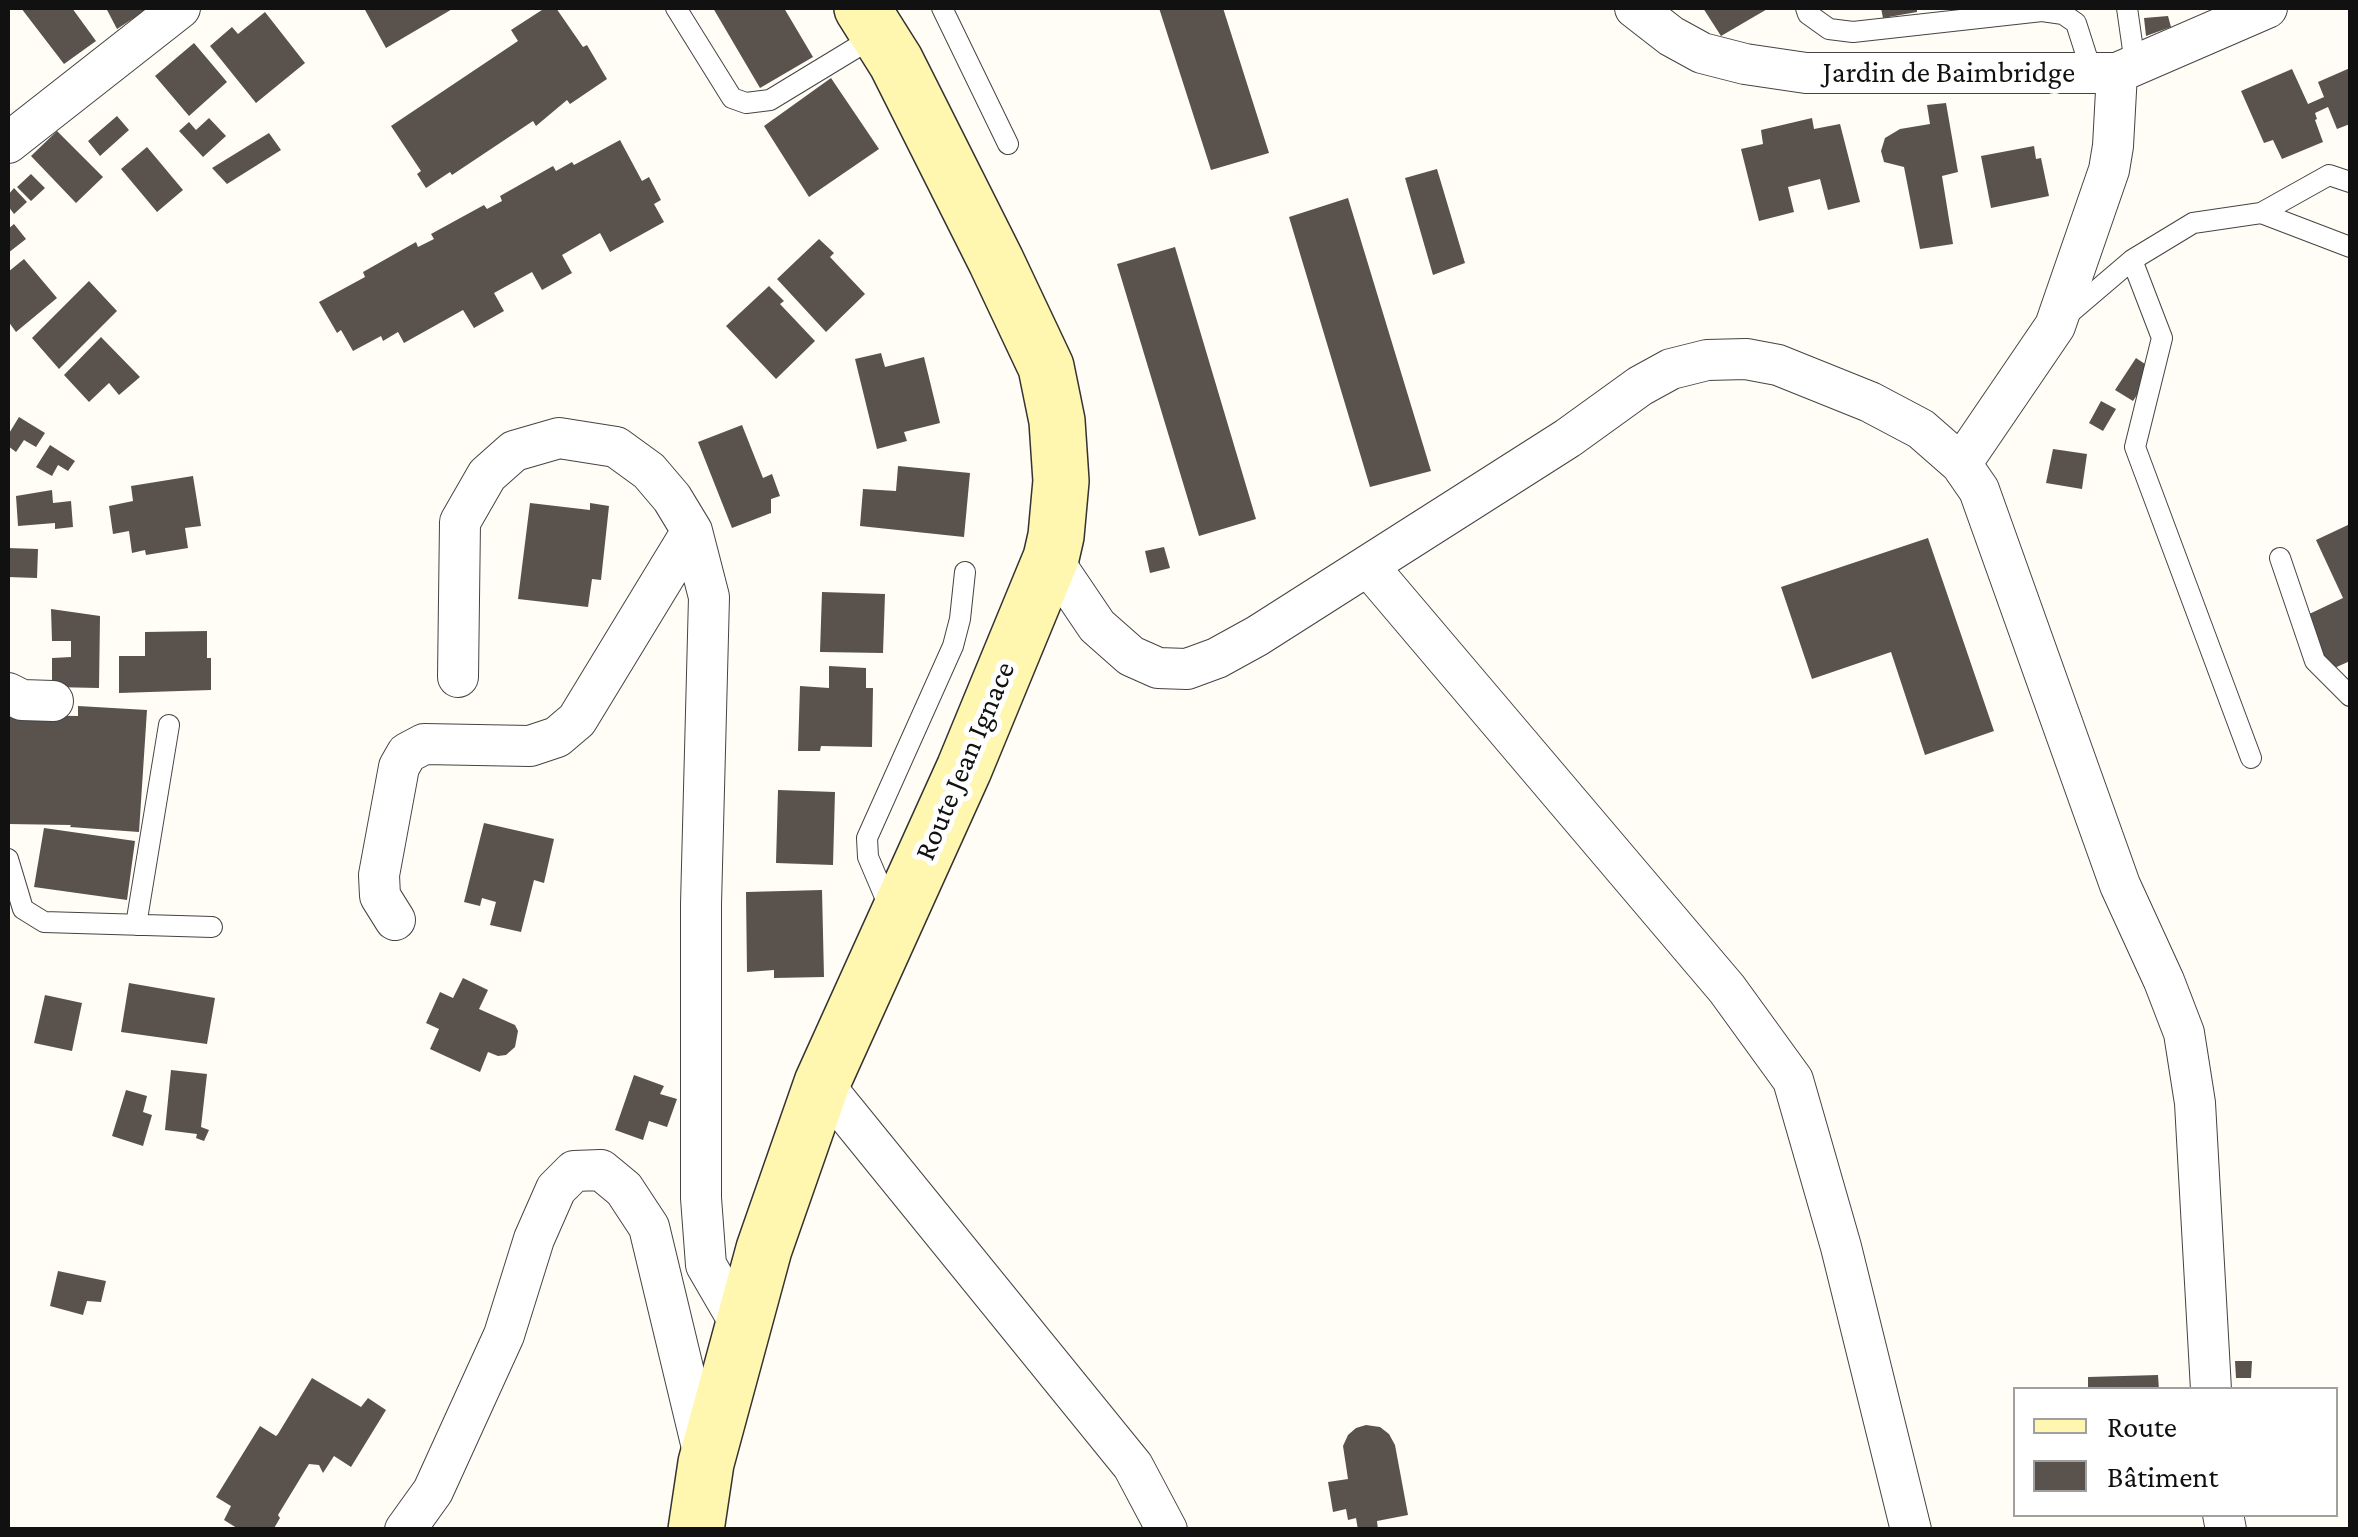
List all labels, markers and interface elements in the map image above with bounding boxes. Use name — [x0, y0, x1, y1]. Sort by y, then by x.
street label: Jardin de Baimbridge — [1823, 55, 2075, 91]
street label: Route Jean Ignace — [907, 656, 1023, 866]
legend — [2013, 1387, 2338, 1517]
text: Route — [2107, 1410, 2177, 1443]
text: Bâtiment — [2107, 1460, 2218, 1493]

